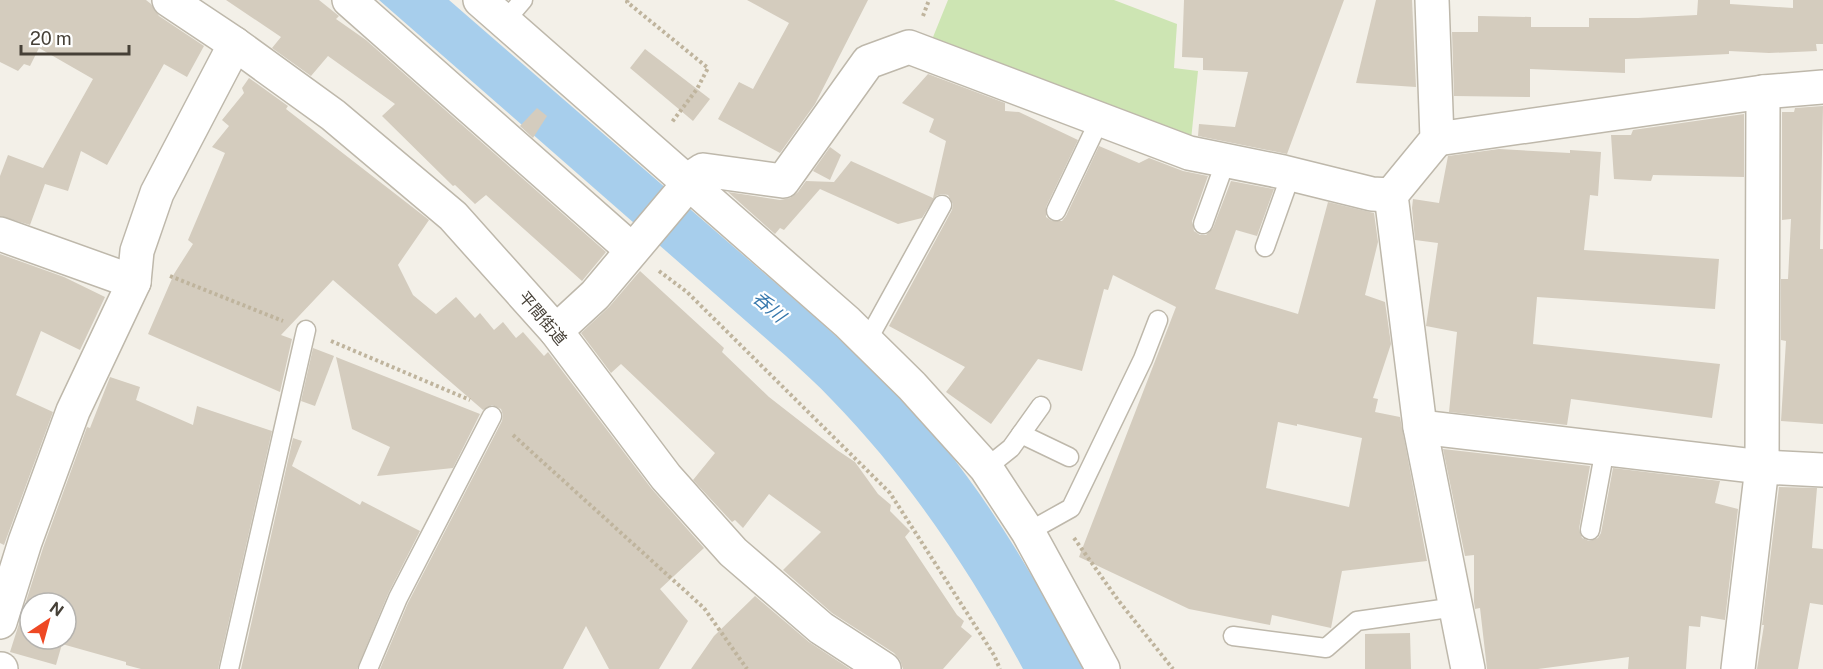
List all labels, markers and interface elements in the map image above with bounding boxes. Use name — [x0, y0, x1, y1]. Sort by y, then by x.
scale bar — [21, 18, 129, 56]
text: 20 m — [30, 28, 72, 49]
water label: 呑川 — [749, 287, 791, 328]
street label: 平間街道 — [515, 288, 570, 349]
north arrow — [18, 591, 78, 651]
text: N — [46, 598, 67, 621]

